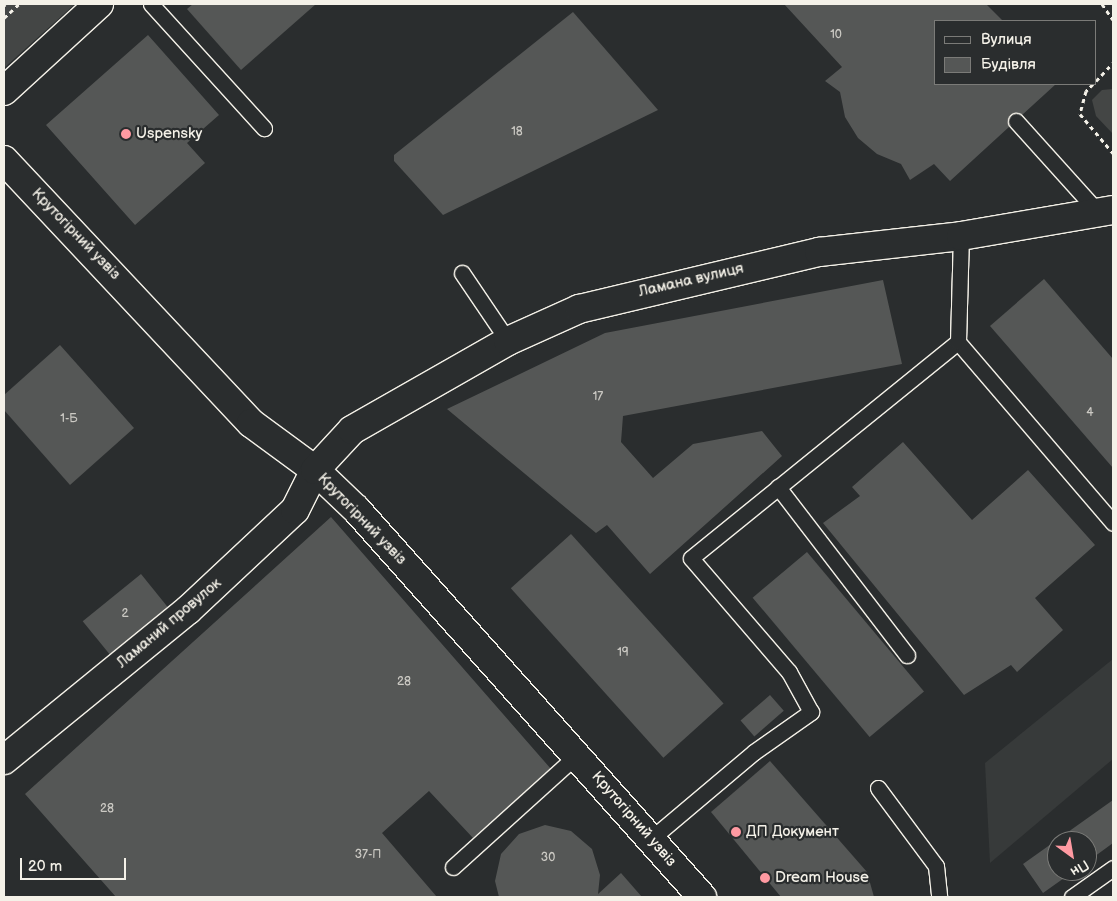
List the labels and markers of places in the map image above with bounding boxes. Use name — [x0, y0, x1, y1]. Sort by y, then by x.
place label: Uspensky — [136, 125, 202, 143]
marker: Uspensky — [120, 128, 132, 140]
place label: ДП Документ — [746, 823, 839, 841]
marker: ДП Документ — [730, 826, 742, 838]
place label: Dream House — [775, 869, 869, 887]
marker: Dream House — [759, 872, 771, 884]

